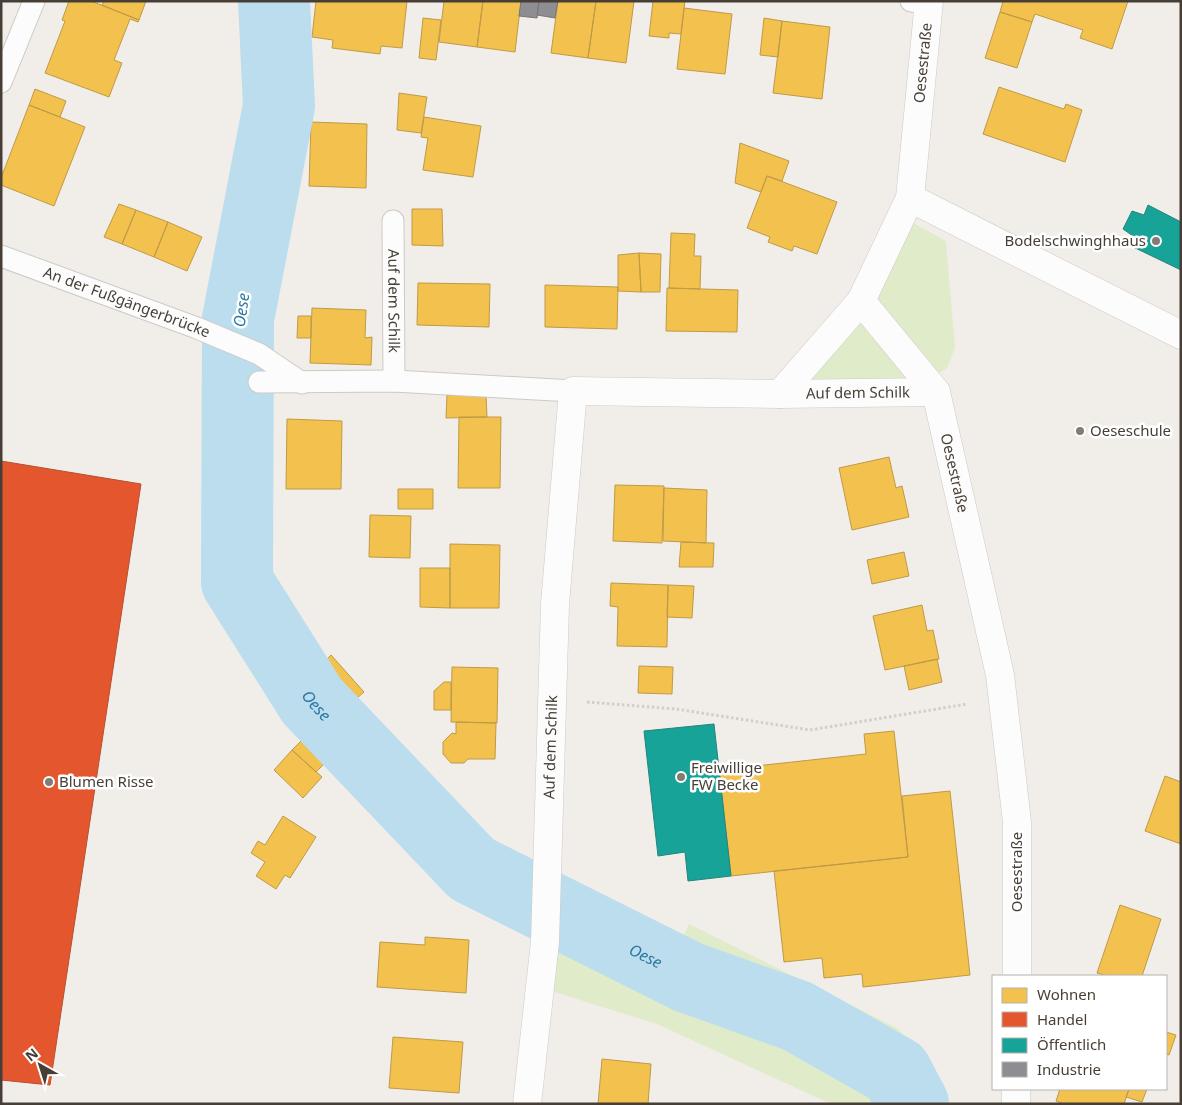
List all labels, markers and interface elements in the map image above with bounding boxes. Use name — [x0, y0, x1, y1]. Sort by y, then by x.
street label: Oesestraße — [908, 22, 936, 104]
place label: Bodelschwinghhaus — [1004, 230, 1146, 250]
marker: Bodelschwinghhaus — [1150, 235, 1162, 247]
street label: Auf dem Schilk — [384, 249, 405, 353]
street label: An der Fußgängerbrücke — [41, 261, 214, 341]
water label: Oese — [228, 291, 254, 329]
street label: Auf dem Schilk — [806, 381, 910, 403]
place label: Oeseschule — [1090, 420, 1171, 440]
marker: Oeseschule — [1074, 425, 1086, 437]
street label: Oesestraße — [937, 431, 974, 514]
water label: Oese — [297, 686, 336, 726]
street label: Auf dem Schilk — [538, 695, 561, 799]
place label: Freiwillige FW Becke — [691, 757, 762, 794]
place label: Blumen Risse — [59, 771, 154, 791]
marker: Freiwillige FW Becke — [675, 771, 687, 783]
marker: Blumen Risse — [43, 776, 55, 788]
street label: Oesestraße — [1006, 832, 1026, 912]
water label: Oese — [625, 938, 666, 973]
legend — [992, 975, 1167, 1090]
text: Wohnen — [1037, 984, 1096, 1004]
text: Handel — [1037, 1009, 1087, 1029]
text: Öffentlich — [1037, 1034, 1106, 1054]
north arrow — [15, 1040, 65, 1090]
text: N — [21, 1044, 42, 1065]
text: Industrie — [1037, 1059, 1101, 1079]

